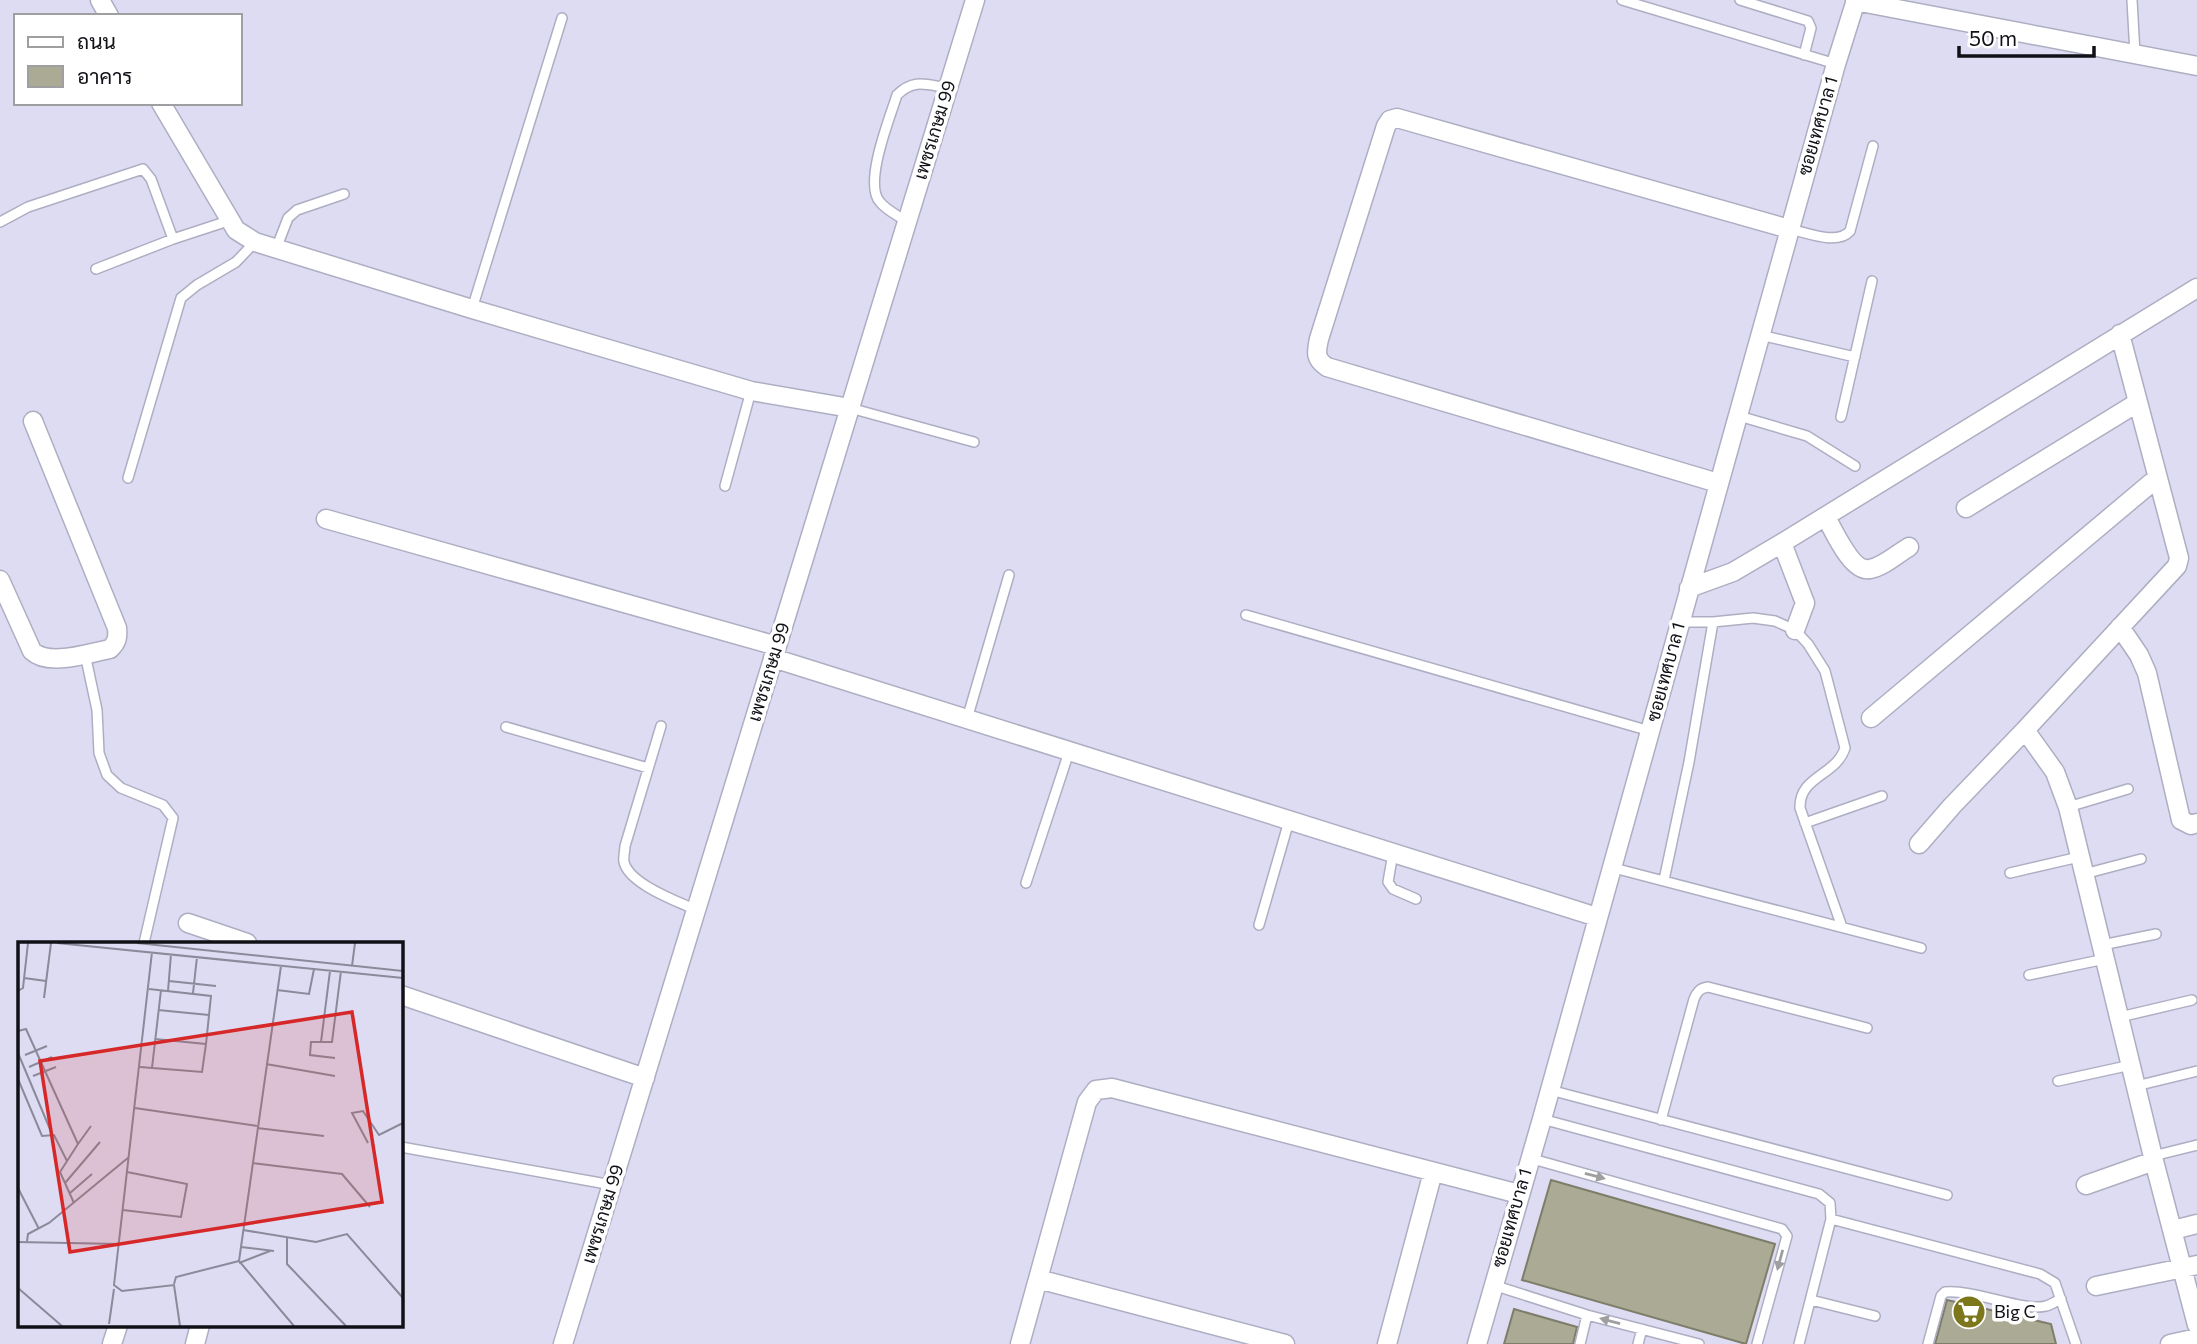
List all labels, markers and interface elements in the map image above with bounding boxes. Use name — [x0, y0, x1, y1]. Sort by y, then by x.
legend — [14, 14, 242, 105]
scale bar — [1959, 14, 2094, 58]
text: 50 m — [1969, 25, 2017, 50]
text: ถนน — [77, 28, 116, 53]
text: อาคาร — [77, 63, 133, 88]
street label: ซอยเทศบาล 1 — [1792, 74, 1842, 178]
street label: เพชรเกษม 99 — [909, 77, 960, 182]
street label: เพชรเกษม 99 — [743, 619, 794, 724]
street label: ซอยเทศบาล 1 — [1641, 620, 1689, 724]
inset map — [18, 942, 402, 1326]
street label: เพชรเกษม 99 — [577, 1161, 628, 1266]
street label: ซอยเทศบาล 1 — [1486, 1166, 1536, 1270]
one-way arrow — [1584, 1171, 1606, 1182]
one-way arrow — [1775, 1250, 1785, 1271]
supermarket icon: Big C — [1950, 1293, 1988, 1331]
place label: Big C — [1994, 1300, 2036, 1322]
one-way arrow — [1599, 1315, 1620, 1325]

